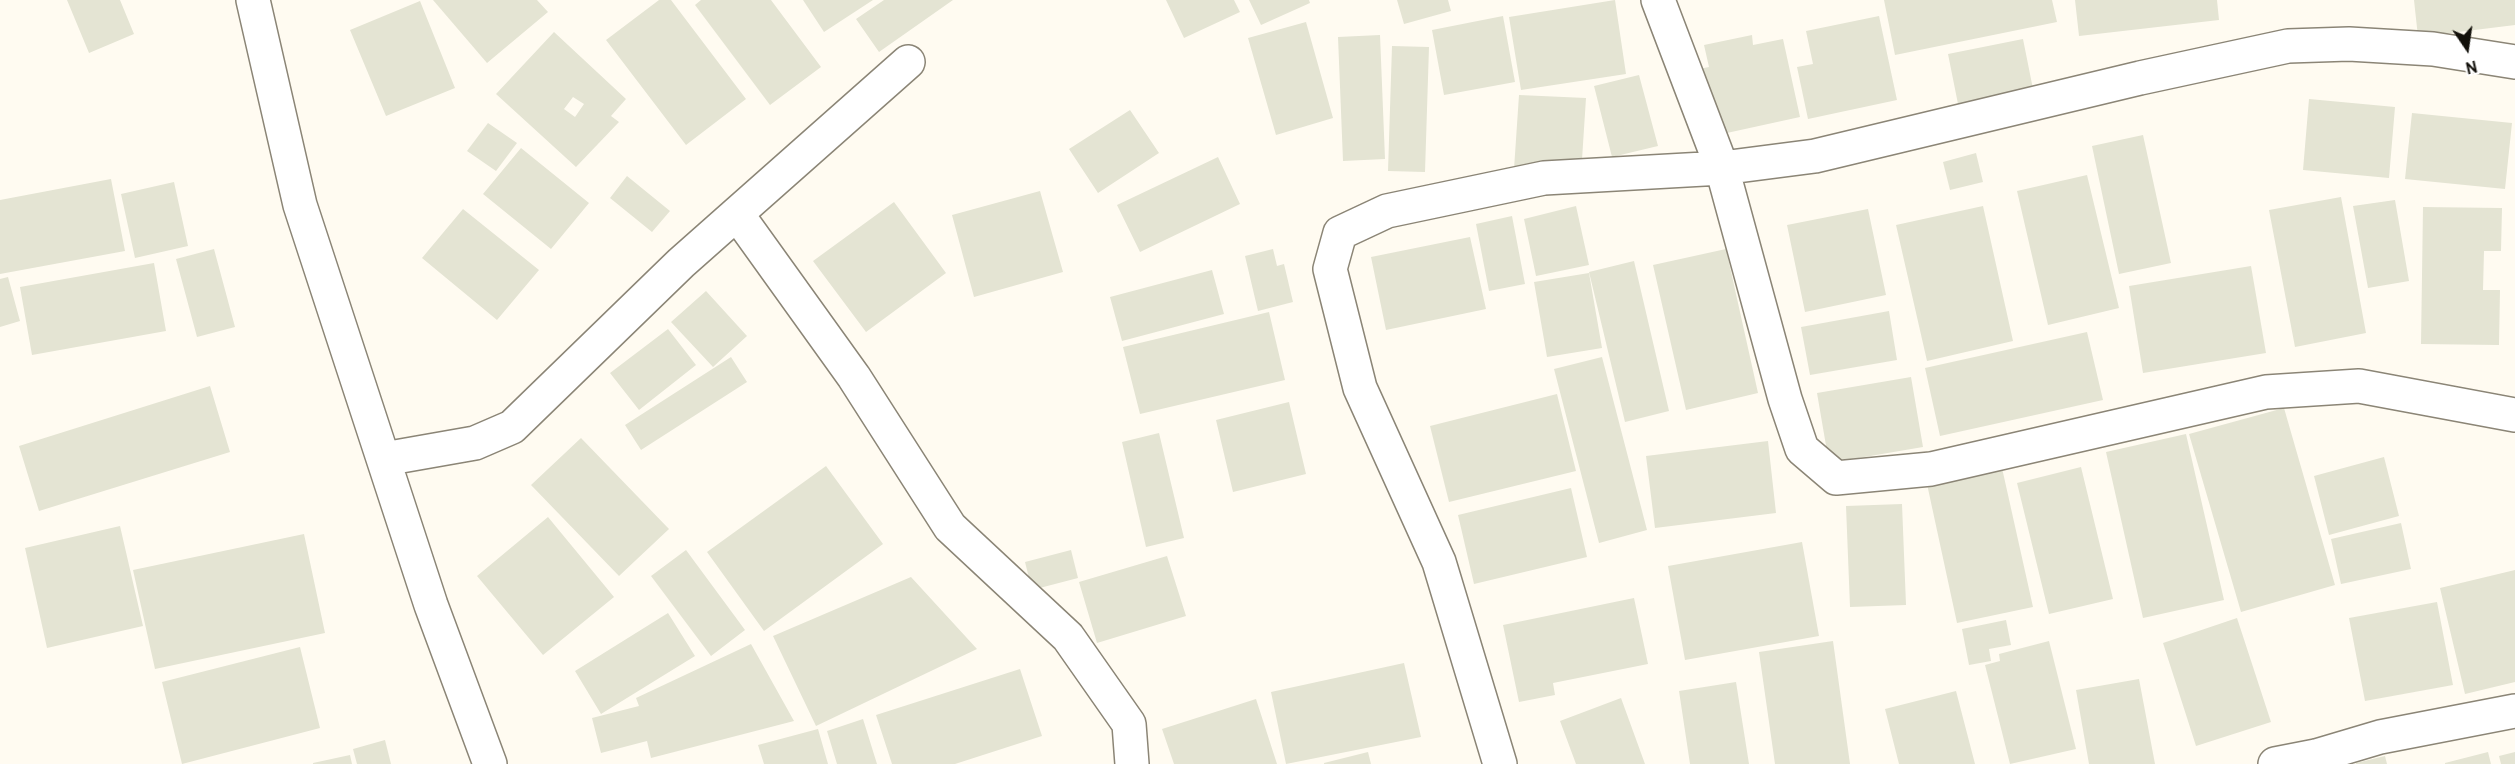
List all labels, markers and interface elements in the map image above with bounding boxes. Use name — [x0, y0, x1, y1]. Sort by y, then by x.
north arrow — [2437, 18, 2497, 78]
text: N — [2463, 55, 2479, 77]

